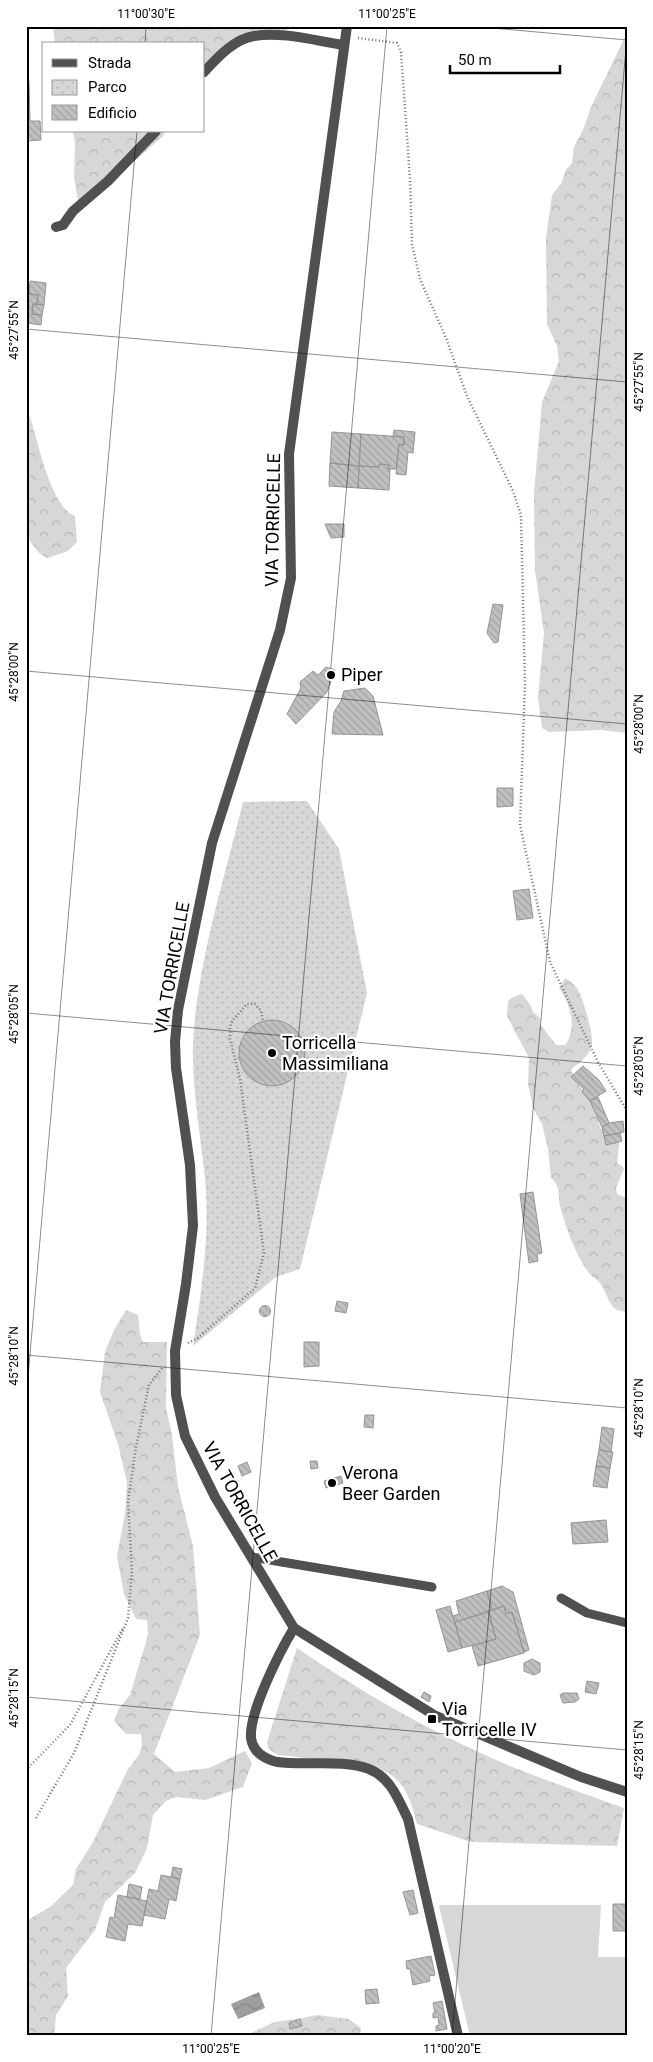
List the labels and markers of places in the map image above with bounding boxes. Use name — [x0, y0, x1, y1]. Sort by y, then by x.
place label: Piper — [341, 664, 382, 685]
marker: Piper — [325, 669, 337, 681]
place label: Torricella Massimiliana — [282, 1032, 389, 1074]
marker: Torricella Massimiliana — [266, 1047, 278, 1059]
place label: Verona Beer Garden — [342, 1462, 441, 1504]
marker: Verona Beer Garden — [326, 1477, 338, 1489]
place label: Via Torricelle IV — [442, 1698, 537, 1740]
marker: Via Torricelle IV — [426, 1713, 438, 1725]

